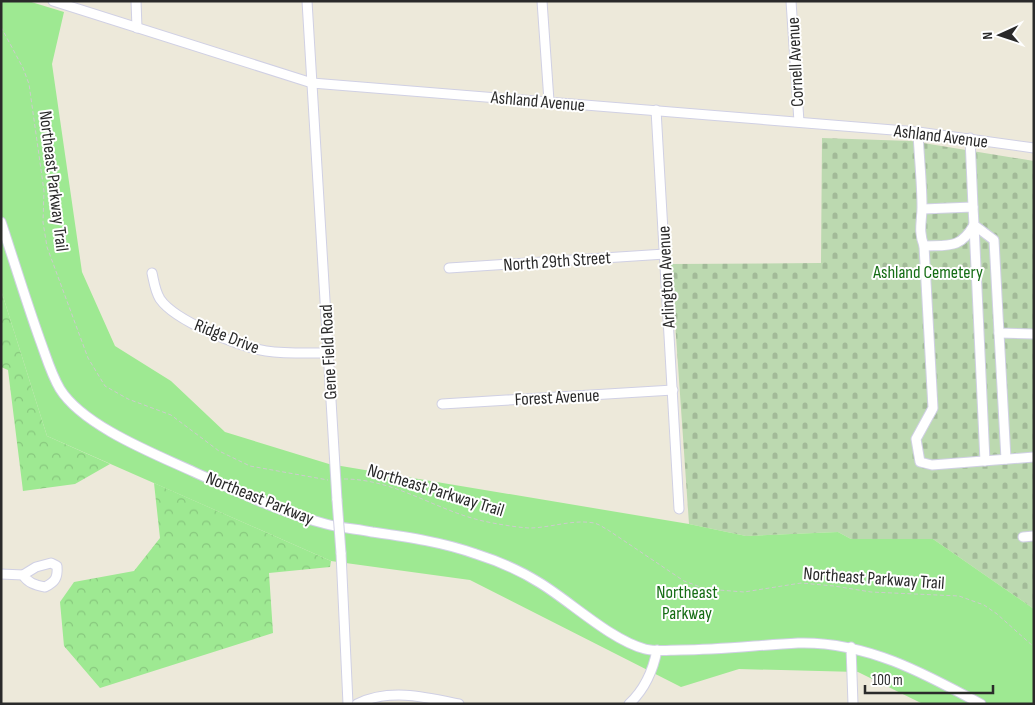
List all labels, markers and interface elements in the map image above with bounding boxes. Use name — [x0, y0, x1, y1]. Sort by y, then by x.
north arrow — [975, 10, 1025, 60]
street label: Cornell Avenue — [783, 17, 808, 107]
text: N — [979, 31, 996, 40]
street label: Ashland Avenue — [489, 87, 586, 116]
street label: Northeast Parkway Trail — [34, 110, 73, 253]
street label: Ashland Avenue — [892, 120, 989, 153]
street label: Arlington Avenue — [653, 225, 680, 330]
street label: North 29th Street — [503, 247, 612, 276]
park label: Ashland Cemetery — [872, 262, 983, 283]
street label: Gene Field Road — [316, 304, 341, 400]
street label: Ridge Drive — [191, 315, 262, 358]
street label: Forest Avenue — [514, 385, 600, 410]
street label: Northeast Parkway Trail — [365, 460, 507, 521]
street label: Northeast Parkway — [203, 467, 317, 530]
street label: Northeast Parkway Trail — [803, 563, 945, 594]
park label: Northeast Parkway — [656, 582, 718, 624]
scale bar — [865, 662, 992, 694]
text: 100 m — [872, 671, 903, 690]

